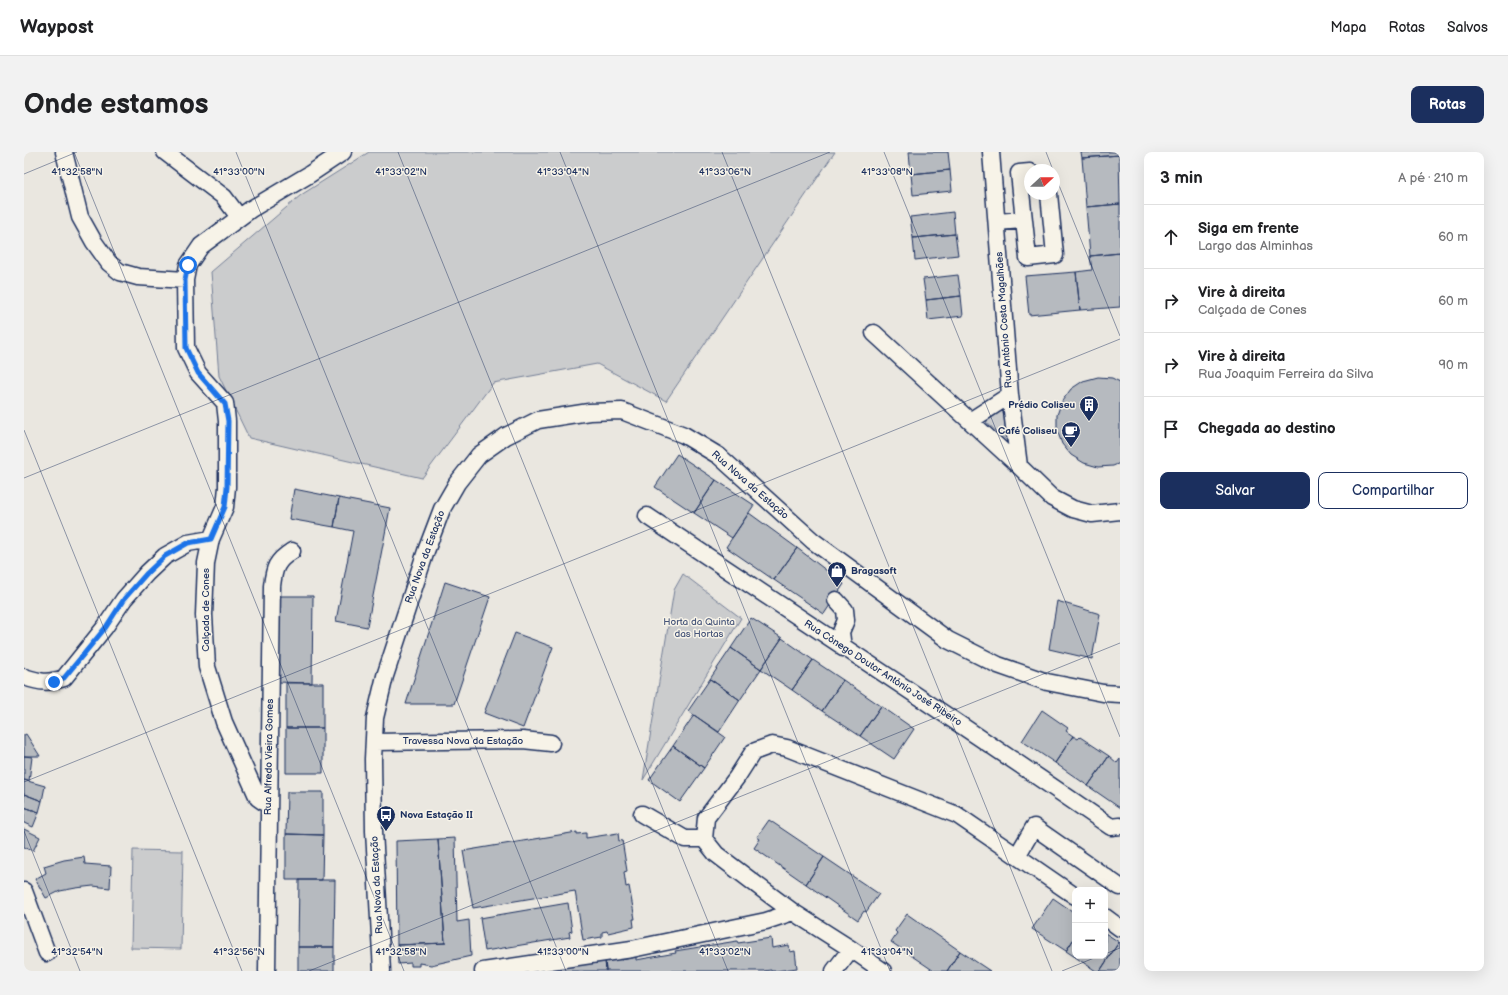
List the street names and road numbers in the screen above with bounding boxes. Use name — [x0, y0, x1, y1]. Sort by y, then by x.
street label: Rua António Costa Magalhães — [993, 251, 1015, 389]
street label: Rua Nova da Estação — [709, 448, 791, 522]
street label: Rua Nova da Estação — [403, 509, 448, 605]
street label: Calçada de Cones — [200, 568, 212, 652]
street label: Rua Cónego Doutor António José Ribeiro — [802, 617, 964, 729]
street label: Rua Alfredo Vieira Gomes — [262, 699, 276, 815]
street label: Travessa Nova da Estação — [403, 735, 524, 747]
street label: Rua Nova da Estação — [368, 835, 386, 934]

